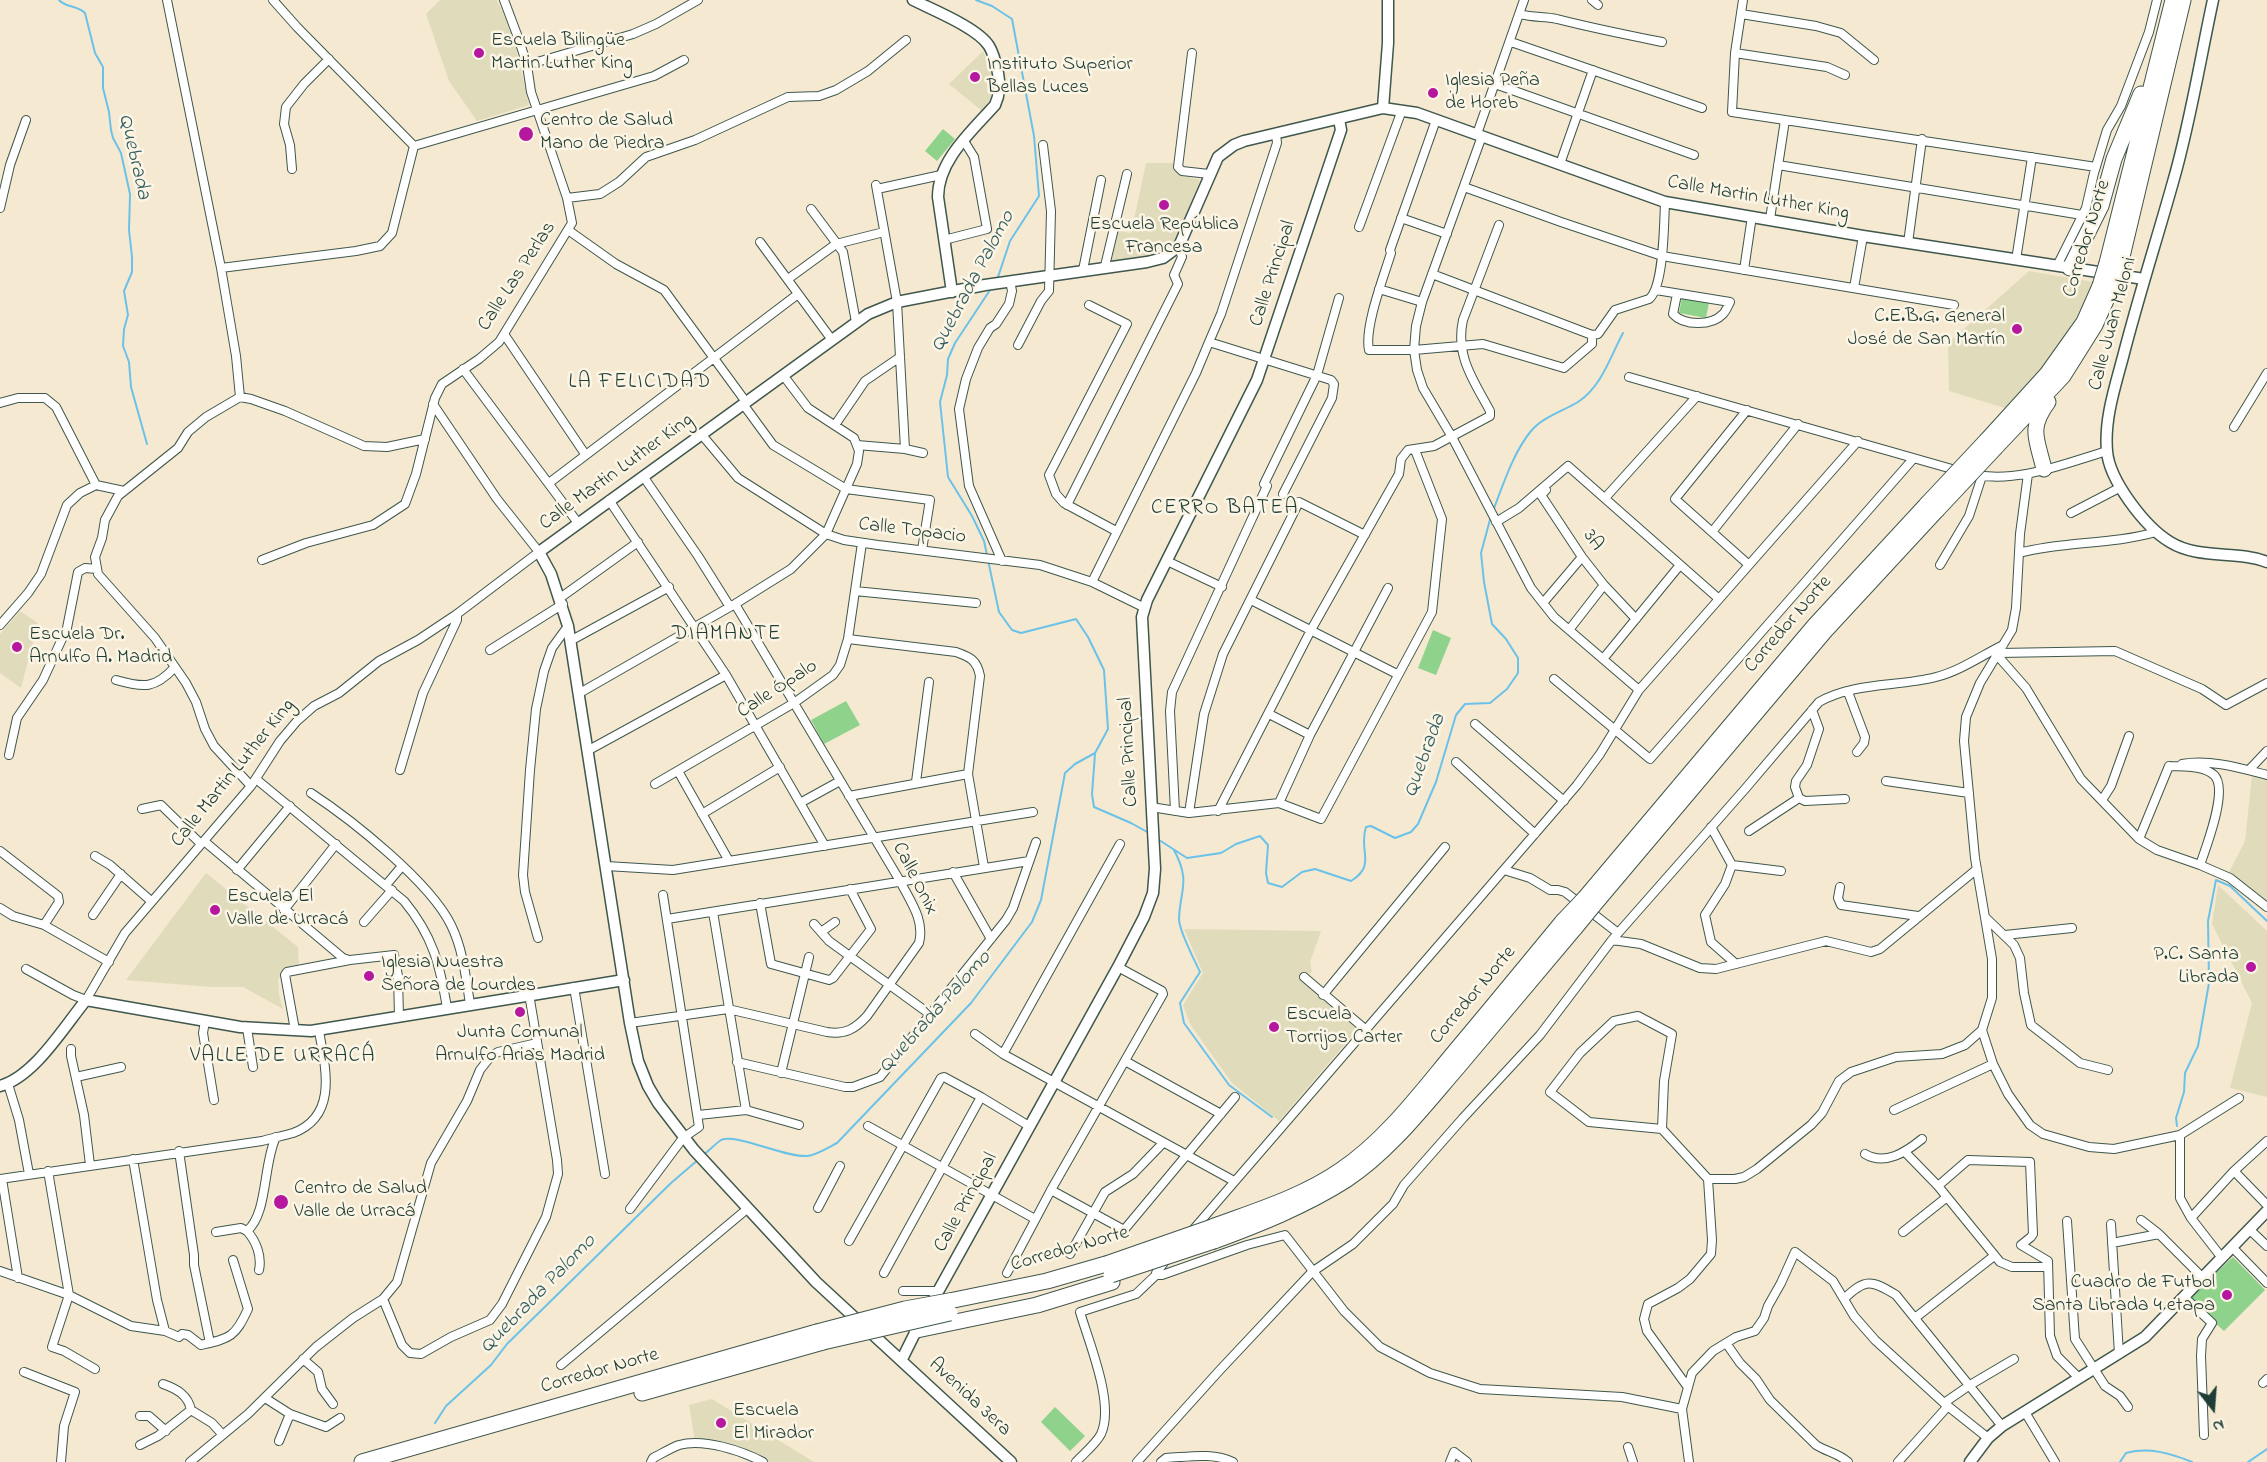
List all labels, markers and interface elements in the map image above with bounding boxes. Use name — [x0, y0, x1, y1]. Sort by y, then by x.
place label: Escuela Bilingüe Martin Luther King — [491, 30, 633, 77]
marker: Escuela Bilingüe Martin Luther King — [472, 46, 486, 60]
place label: Instituto Superior Bellas Luces — [987, 54, 1133, 101]
marker: Instituto Superior Bellas Luces — [968, 70, 982, 84]
place label: Iglesia Peña de Horeb — [1445, 70, 1540, 117]
marker: Iglesia Peña de Horeb — [1426, 86, 1440, 100]
place label: Centro de Salud Mano de Piedra — [540, 110, 673, 157]
water label: Quebrada — [111, 112, 155, 202]
marker: Centro de Salud Mano de Piedra — [517, 125, 535, 143]
street label: Calle Martin Luther King — [1665, 171, 1851, 227]
street label: Corredor Norte — [2059, 177, 2117, 301]
marker: Escuela República Francesa — [1157, 198, 1171, 212]
water label: Quebrada Palomo — [926, 207, 1022, 357]
place label: Escuela República Francesa — [1089, 214, 1239, 261]
street label: Calle Las Perlas — [474, 218, 562, 336]
street label: Calle Principal — [1246, 218, 1302, 330]
street label: Calle Juan Meloni — [2085, 254, 2143, 394]
place label: C.E.B.G. General José de San Martín — [1848, 306, 2005, 353]
marker: C.E.B.G. General José de San Martín — [2010, 322, 2024, 336]
district label: LA FELICIDAD — [568, 371, 712, 397]
street label: Calle Martin Luther King — [535, 409, 699, 537]
district label: CERRO BATEA — [1151, 497, 1299, 523]
street label: Calle Topacio — [857, 514, 967, 550]
street label: 3A — [1576, 526, 1608, 556]
street label: Corredor Norte — [1740, 571, 1838, 679]
district label: DIAMANTE — [672, 623, 782, 649]
place label: Escuela Dr. Arnulfo A. Madrid — [29, 624, 172, 671]
marker: Escuela Dr. Arnulfo A. Madrid — [10, 640, 24, 654]
street label: Calle Ópalo — [733, 655, 823, 725]
street label: Calle Martin Luther King — [167, 695, 301, 853]
street label: Calle Principal — [1115, 696, 1145, 808]
water label: Quebrada — [1399, 711, 1453, 801]
street label: Calle Onix — [886, 839, 942, 919]
place label: Escuela El Valle de Urracá — [227, 886, 348, 933]
marker: Escuela El Valle de Urracá — [208, 903, 222, 917]
street label: Corredor Norte — [1426, 942, 1522, 1050]
place label: P.C. Santa Librada — [2153, 944, 2239, 991]
water label: Quebrada Palomo — [874, 947, 998, 1079]
place label: Iglesia Nuestra Señora de Lourdes — [381, 952, 536, 999]
marker: P.C. Santa Librada — [2244, 960, 2258, 974]
marker: Iglesia Nuestra Señora de Lourdes — [362, 969, 376, 983]
place label: Escuela Torrijos Carter — [1286, 1004, 1402, 1051]
marker: Junta Comunal Arnulfo Arias Madrid — [513, 1005, 527, 1019]
marker: Escuela Torrijos Carter — [1267, 1020, 1281, 1034]
place label: Junta Comunal Arnulfo Arias Madrid — [435, 1022, 605, 1069]
district label: VALLE DE URRACÁ — [190, 1045, 376, 1071]
street label: Calle Principal — [930, 1149, 1004, 1257]
place label: Centro de Salud Valle de Urracá — [294, 1178, 427, 1225]
marker: Centro de Salud Valle de Urracá — [272, 1193, 290, 1211]
street label: Corredor Norte — [1008, 1222, 1132, 1278]
water label: Quebrada Palomo — [476, 1230, 602, 1360]
place label: Cuadro de Futbol Santa Librada 4 etapa — [2032, 1272, 2215, 1319]
marker: Cuadro de Futbol Santa Librada 4 etapa — [2220, 1288, 2234, 1302]
street label: Corredor Norte — [538, 1344, 662, 1400]
street label: Avenida 3era — [923, 1354, 1015, 1442]
north arrow — [2183, 1378, 2243, 1438]
place label: Escuela El Mirador — [733, 1400, 814, 1447]
text: N — [2210, 1412, 2227, 1438]
marker: Escuela El Mirador — [714, 1416, 728, 1430]

